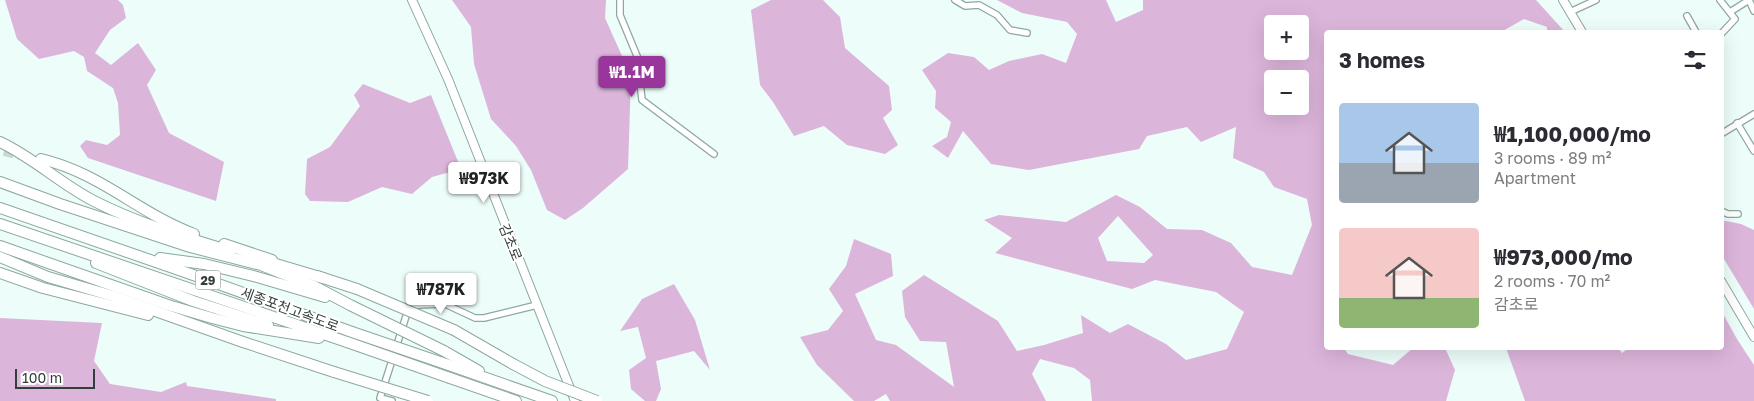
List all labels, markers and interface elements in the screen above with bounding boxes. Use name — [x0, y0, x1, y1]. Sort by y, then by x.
map controls — [1264, 15, 1309, 115]
button: + — [1264, 15, 1309, 60]
icon: filters — [1681, 46, 1709, 74]
text: 3 homes — [1339, 47, 1425, 73]
pin: ₩1.1M — [597, 56, 667, 98]
text: ₩1.1M — [609, 62, 655, 82]
button: − — [1264, 70, 1309, 115]
text: ₩1,100,000/mo — [1494, 121, 1651, 147]
icon: home — [1379, 123, 1439, 183]
text: 3 rooms · 89 m² — [1494, 148, 1611, 168]
pin: ₩973K — [449, 162, 519, 204]
text: ₩973K — [459, 168, 509, 188]
text: Apartment — [1494, 168, 1576, 188]
street label: 감초로 — [496, 221, 526, 263]
text: ₩973,000/mo — [1494, 244, 1633, 270]
icon: home — [1379, 248, 1439, 308]
road number: 29 — [196, 270, 220, 290]
text: 2 rooms · 70 m² — [1494, 271, 1610, 291]
pin: ₩787K — [406, 272, 476, 315]
text: ₩787K — [417, 279, 465, 299]
street label: 세종포천고속도로 — [239, 283, 341, 335]
text: 감초로 — [1494, 294, 1538, 314]
scale bar — [15, 366, 95, 389]
text: 100 m — [22, 369, 62, 386]

